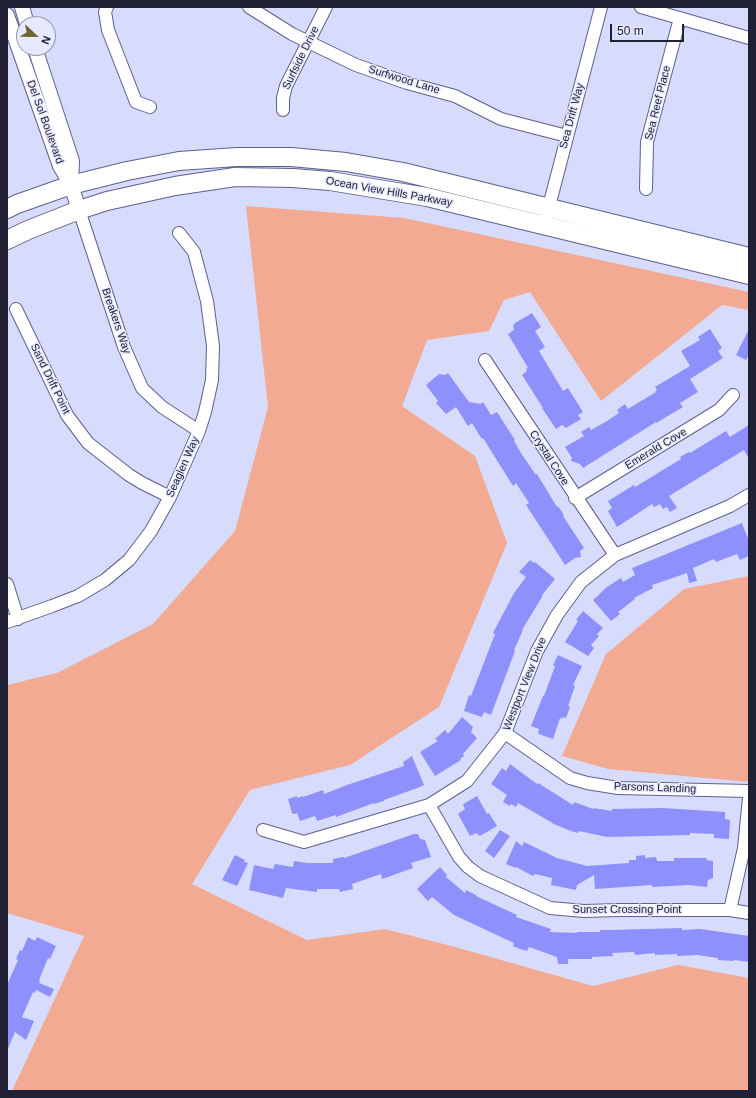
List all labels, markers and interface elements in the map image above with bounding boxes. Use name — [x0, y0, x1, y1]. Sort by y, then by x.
north arrow — [16, 16, 56, 56]
scale bar — [612, 16, 686, 42]
street label: Surfside Drive — [280, 24, 322, 92]
text: 50 m — [617, 24, 644, 38]
text: N — [39, 34, 53, 46]
street label: Surfwood Lane — [367, 63, 441, 97]
street label: Sea Reef Place — [642, 64, 674, 142]
street label: Del Sol Boulevard — [24, 78, 66, 166]
street label: Sea Drift Way — [557, 82, 587, 150]
street label: Ocean View Hills Parkway — [325, 174, 453, 210]
street label: Breakers Way — [99, 286, 133, 356]
street label: Sand Drift Point — [27, 341, 73, 417]
street label: Emerald Cove — [623, 425, 689, 473]
street label: Crystal Cove — [526, 428, 572, 488]
street label: Seaglen Way — [164, 435, 202, 499]
street label: Westport View Drive — [500, 636, 550, 732]
street label: Parsons Landing — [614, 780, 696, 796]
street label: Sunset Crossing Point — [573, 903, 681, 917]

